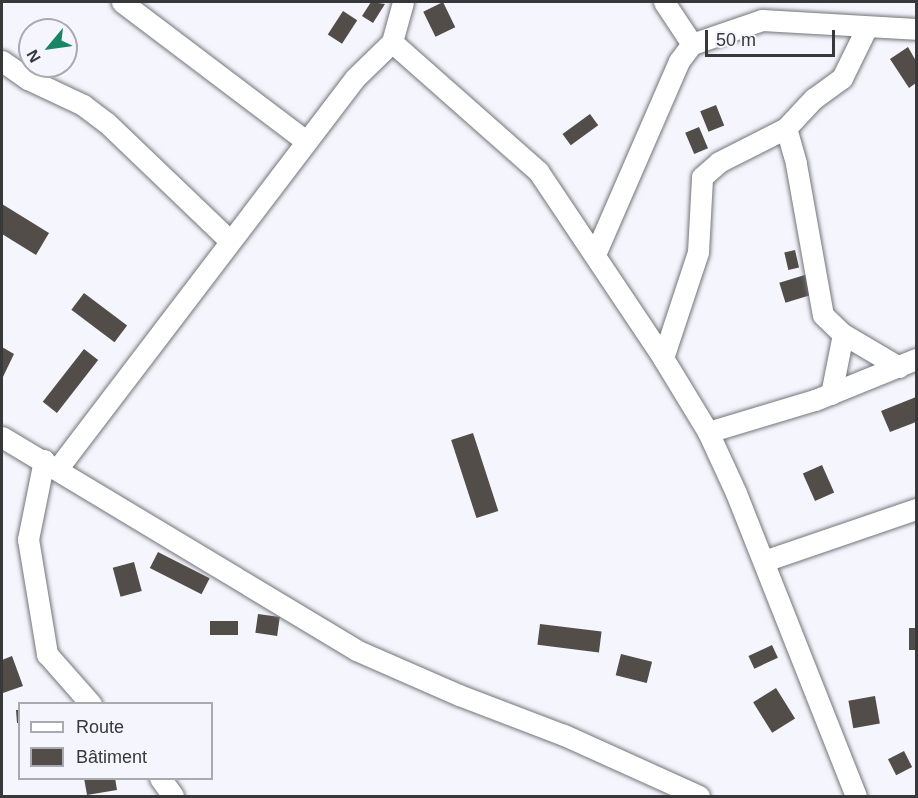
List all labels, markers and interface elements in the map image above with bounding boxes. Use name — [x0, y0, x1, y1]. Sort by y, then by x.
north arrow — [18, 18, 78, 78]
scale bar — [708, 18, 838, 56]
text: 50 m — [716, 30, 756, 50]
text: N — [23, 47, 44, 65]
legend — [18, 702, 213, 780]
text: Route — [76, 717, 124, 737]
text: Bâtiment — [76, 747, 147, 767]

